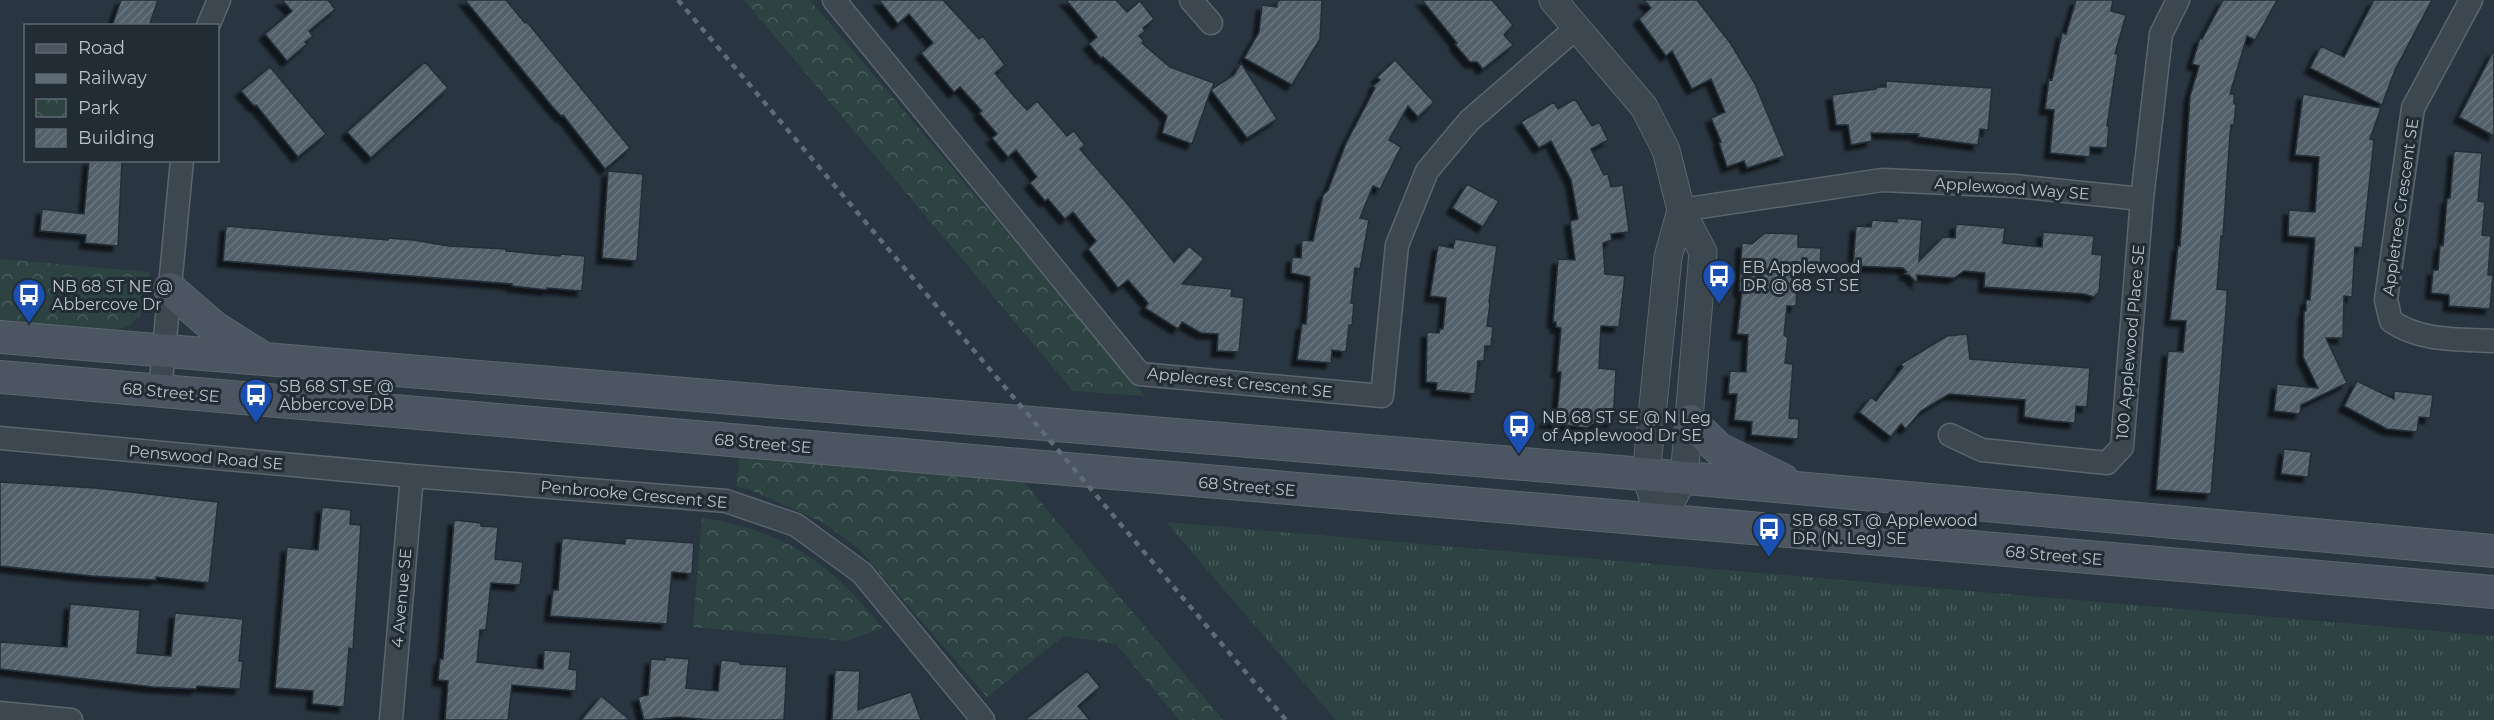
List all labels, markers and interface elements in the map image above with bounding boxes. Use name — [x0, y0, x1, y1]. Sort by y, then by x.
legend — [24, 24, 219, 162]
text: Road — [78, 37, 125, 59]
text: Railway — [78, 67, 147, 89]
text: Park — [78, 97, 119, 119]
street label: Appletree Crescent SE — [2379, 117, 2422, 297]
text: Building — [78, 127, 155, 149]
street label: Applewood Way SE — [1934, 174, 2090, 203]
street label: 100 Applewood Place SE — [2113, 244, 2148, 440]
bus stop icon: EB Applewood DR @ 68 ST SE — [1701, 258, 1737, 305]
place label: EB Applewood DR @ 68 ST SE — [1742, 258, 1861, 295]
bus stop icon: NB 68 ST NE @ Abbercove Dr — [11, 277, 47, 324]
place label: NB 68 ST NE @ Abbercove Dr — [52, 277, 173, 314]
street label: Applecrest Crescent SE — [1146, 363, 1333, 402]
bus stop icon: SB 68 ST SE @ Abbercove DR — [238, 377, 274, 424]
place label: SB 68 ST SE @ Abbercove DR — [279, 377, 394, 414]
street label: 68 Street SE — [122, 379, 220, 406]
bus stop icon: NB 68 ST SE @ N Leg of Applewood Dr SE — [1501, 408, 1537, 455]
place label: NB 68 ST SE @ N Leg of Applewood Dr SE — [1542, 408, 1711, 445]
street label: 68 Street SE — [714, 430, 812, 457]
street label: Penswood Road SE — [128, 441, 284, 474]
street label: 68 Street SE — [1198, 473, 1296, 500]
street label: Penbrooke Crescent SE — [540, 477, 728, 512]
bus stop icon: SB 68 ST @ Applewood DR (N. Leg) SE — [1751, 511, 1787, 558]
place label: SB 68 ST @ Applewood DR (N. Leg) SE — [1792, 511, 1978, 548]
street label: 68 Street SE — [2005, 542, 2103, 569]
street label: 4 Avenue SE — [388, 547, 415, 649]

